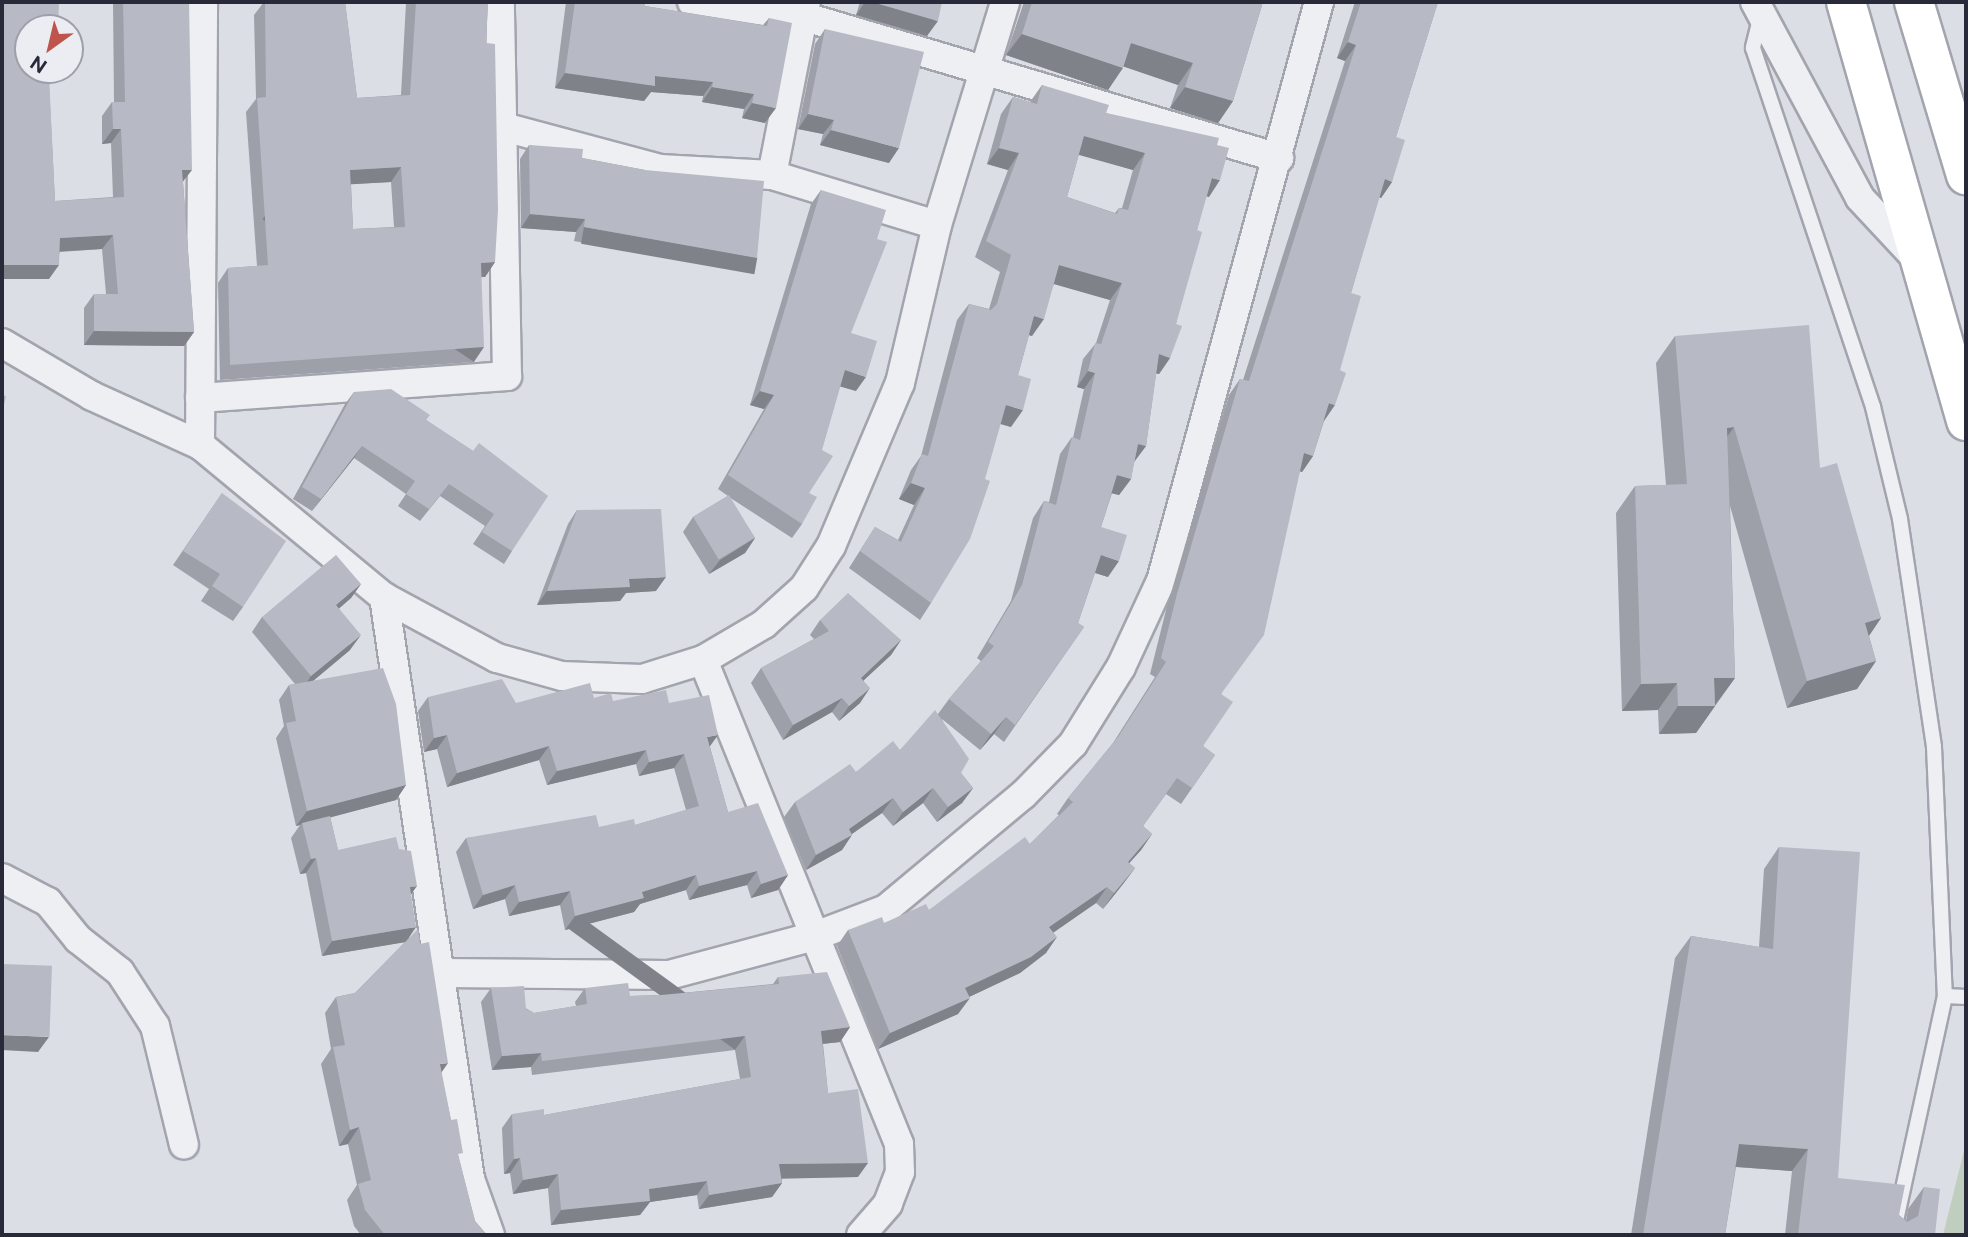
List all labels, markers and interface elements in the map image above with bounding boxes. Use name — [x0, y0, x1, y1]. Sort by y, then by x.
north arrow — [14, 14, 84, 84]
text: N — [26, 51, 51, 78]

